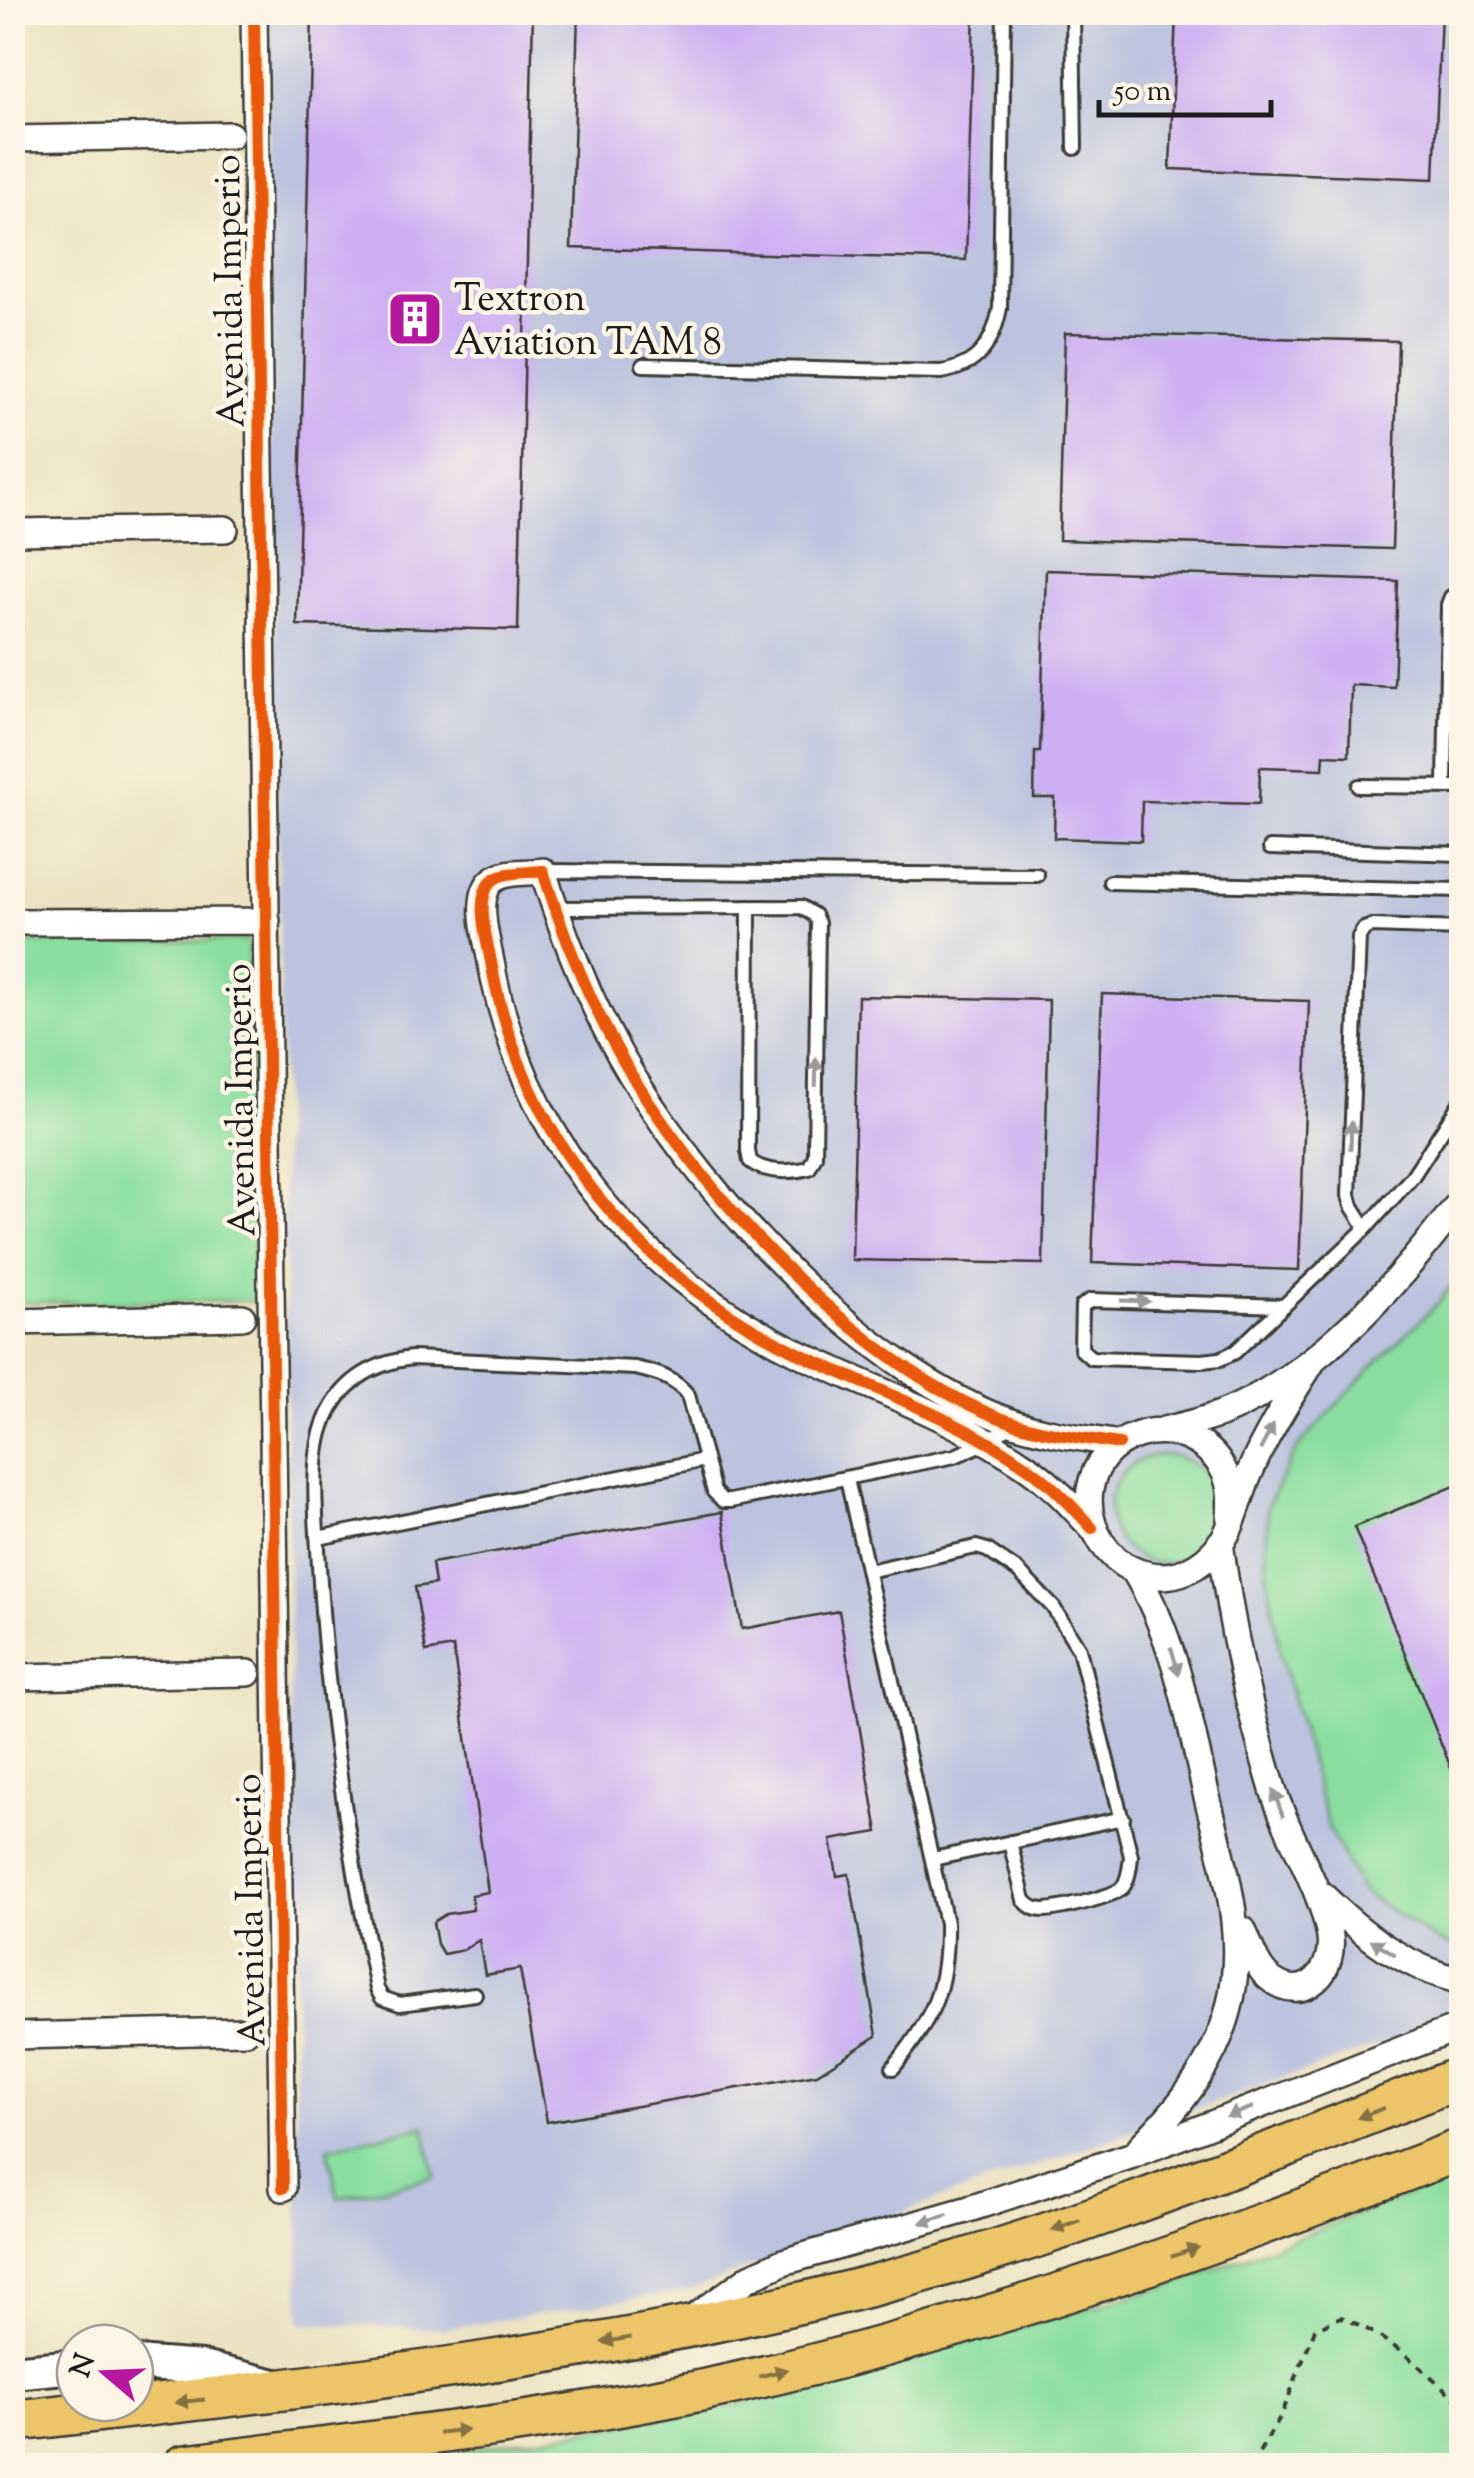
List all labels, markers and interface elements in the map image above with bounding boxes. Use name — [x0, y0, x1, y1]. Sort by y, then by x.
scale bar — [1099, 55, 1272, 117]
text: 50 m — [1112, 71, 1172, 114]
street label: Avenida Imperio — [203, 154, 261, 428]
place label: Textron Aviation TAM 8 — [454, 274, 722, 372]
building icon: Textron Aviation TAM 8 — [385, 289, 445, 349]
street label: Avenida Imperio — [214, 963, 272, 1237]
one-way arrow — [808, 1056, 824, 1088]
one-way arrow — [1344, 1118, 1360, 1150]
one-way arrow — [1119, 1294, 1151, 1310]
one-way arrow — [1258, 1423, 1275, 1452]
one-way arrow — [1167, 1645, 1183, 1676]
street label: Avenida Imperio — [224, 1773, 282, 2047]
one-way arrow — [1270, 1787, 1285, 1817]
one-way arrow — [1369, 1939, 1397, 1956]
one-way arrow — [1225, 2105, 1255, 2121]
one-way arrow — [1355, 2105, 1385, 2121]
one-way arrow — [918, 2212, 948, 2227]
one-way arrow — [1050, 2218, 1080, 2233]
one-way arrow — [1171, 2244, 1201, 2259]
north arrow — [55, 2323, 155, 2423]
one-way arrow — [600, 2333, 631, 2348]
text: N — [62, 2349, 107, 2383]
one-way arrow — [758, 2364, 789, 2380]
one-way arrow — [174, 2393, 206, 2409]
one-way arrow — [438, 2423, 470, 2439]

